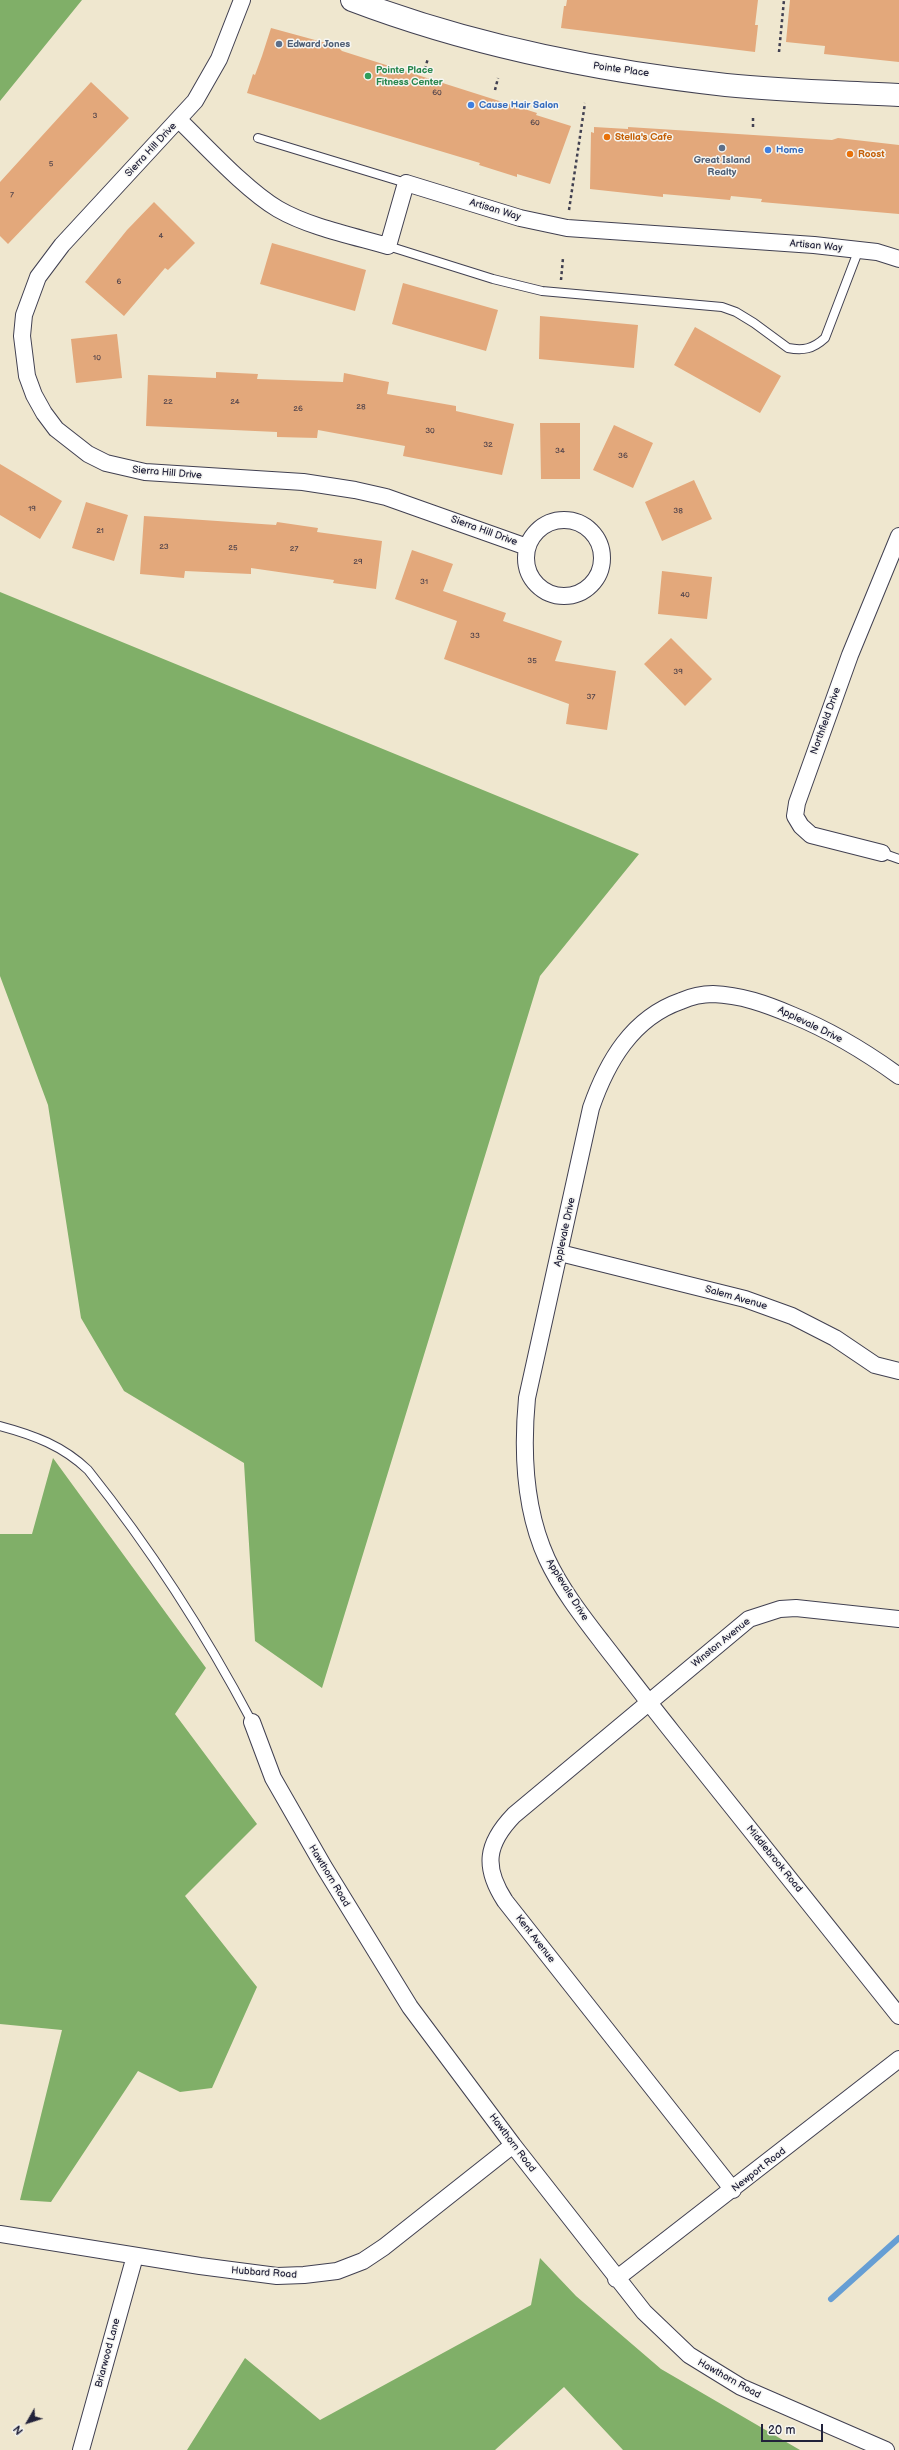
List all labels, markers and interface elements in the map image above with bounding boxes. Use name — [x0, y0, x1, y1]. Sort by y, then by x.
place label: Edward Jones — [287, 38, 350, 50]
marker: Edward Jones — [274, 39, 284, 49]
street label: Pointe Place — [592, 60, 650, 80]
place label: Pointe Place Fitness Center — [376, 64, 443, 88]
marker: Pointe Place Fitness Center — [363, 71, 373, 81]
house number: 60 — [432, 88, 442, 98]
place label: Cause Hair Salon — [479, 99, 559, 111]
marker: Cause Hair Salon — [466, 100, 476, 110]
house number: 3 — [93, 111, 97, 121]
house number: 60 — [530, 118, 540, 128]
street label: Sierra Hill Drive — [123, 120, 179, 180]
place label: Stella's Cafe — [615, 131, 672, 143]
marker: Stella's Cafe — [602, 132, 612, 142]
marker: Great Island Realty — [717, 143, 727, 153]
place label: Home — [776, 144, 803, 156]
marker: Home — [763, 145, 773, 155]
place label: Roost — [858, 148, 885, 160]
marker: Roost — [845, 149, 855, 159]
place label: Great Island Realty — [694, 154, 750, 178]
house number: 5 — [49, 159, 53, 169]
house number: 7 — [10, 190, 14, 200]
street label: Artisan Way — [468, 197, 522, 223]
house number: 4 — [159, 231, 163, 241]
street label: Artisan Way — [789, 238, 843, 254]
house number: 6 — [117, 277, 121, 287]
house number: 10 — [93, 353, 101, 363]
house number: 22 — [163, 397, 173, 407]
house number: 24 — [230, 397, 240, 407]
house number: 28 — [356, 402, 366, 412]
house number: 26 — [293, 404, 303, 414]
house number: 30 — [425, 426, 435, 436]
house number: 32 — [483, 440, 493, 450]
house number: 34 — [555, 446, 565, 456]
house number: 36 — [618, 451, 628, 461]
street label: Sierra Hill Drive — [132, 464, 202, 482]
house number: 19 — [28, 504, 36, 514]
house number: 38 — [673, 506, 683, 516]
street label: Sierra Hill Drive — [449, 513, 519, 549]
house number: 21 — [96, 526, 104, 536]
house number: 23 — [159, 542, 169, 552]
house number: 25 — [228, 543, 238, 553]
house number: 27 — [290, 544, 298, 554]
house number: 29 — [353, 557, 363, 567]
house number: 31 — [420, 577, 428, 587]
house number: 40 — [680, 590, 690, 600]
house number: 33 — [470, 631, 480, 641]
house number: 35 — [527, 656, 537, 666]
house number: 39 — [673, 667, 683, 677]
street label: Northfield Drive — [808, 686, 844, 756]
house number: 37 — [587, 692, 595, 702]
street label: Applevale Drive — [776, 1004, 844, 1046]
street label: Applevale Drive — [552, 1196, 578, 1268]
street label: Salem Avenue — [703, 1283, 769, 1313]
street label: Applevale Drive — [543, 1557, 591, 1623]
street label: Winston Avenue — [689, 1616, 753, 1670]
street label: Middlebrook Road — [743, 1823, 805, 1895]
street label: Hawthorn Road — [306, 1843, 352, 1909]
street label: Kent Avenue — [513, 1913, 557, 1965]
street label: Hawthorn Road — [486, 2111, 538, 2175]
street label: Newport Road — [730, 2145, 788, 2195]
street label: Hubbard Road — [231, 2265, 297, 2281]
street label: Briarwood Lane — [93, 2317, 123, 2389]
street label: Hawthorn Road — [695, 2357, 763, 2401]
north arrow — [8, 2402, 48, 2442]
scale bar — [763, 2416, 825, 2442]
text: N — [11, 2423, 26, 2437]
text: 20 m — [768, 2423, 795, 2438]

